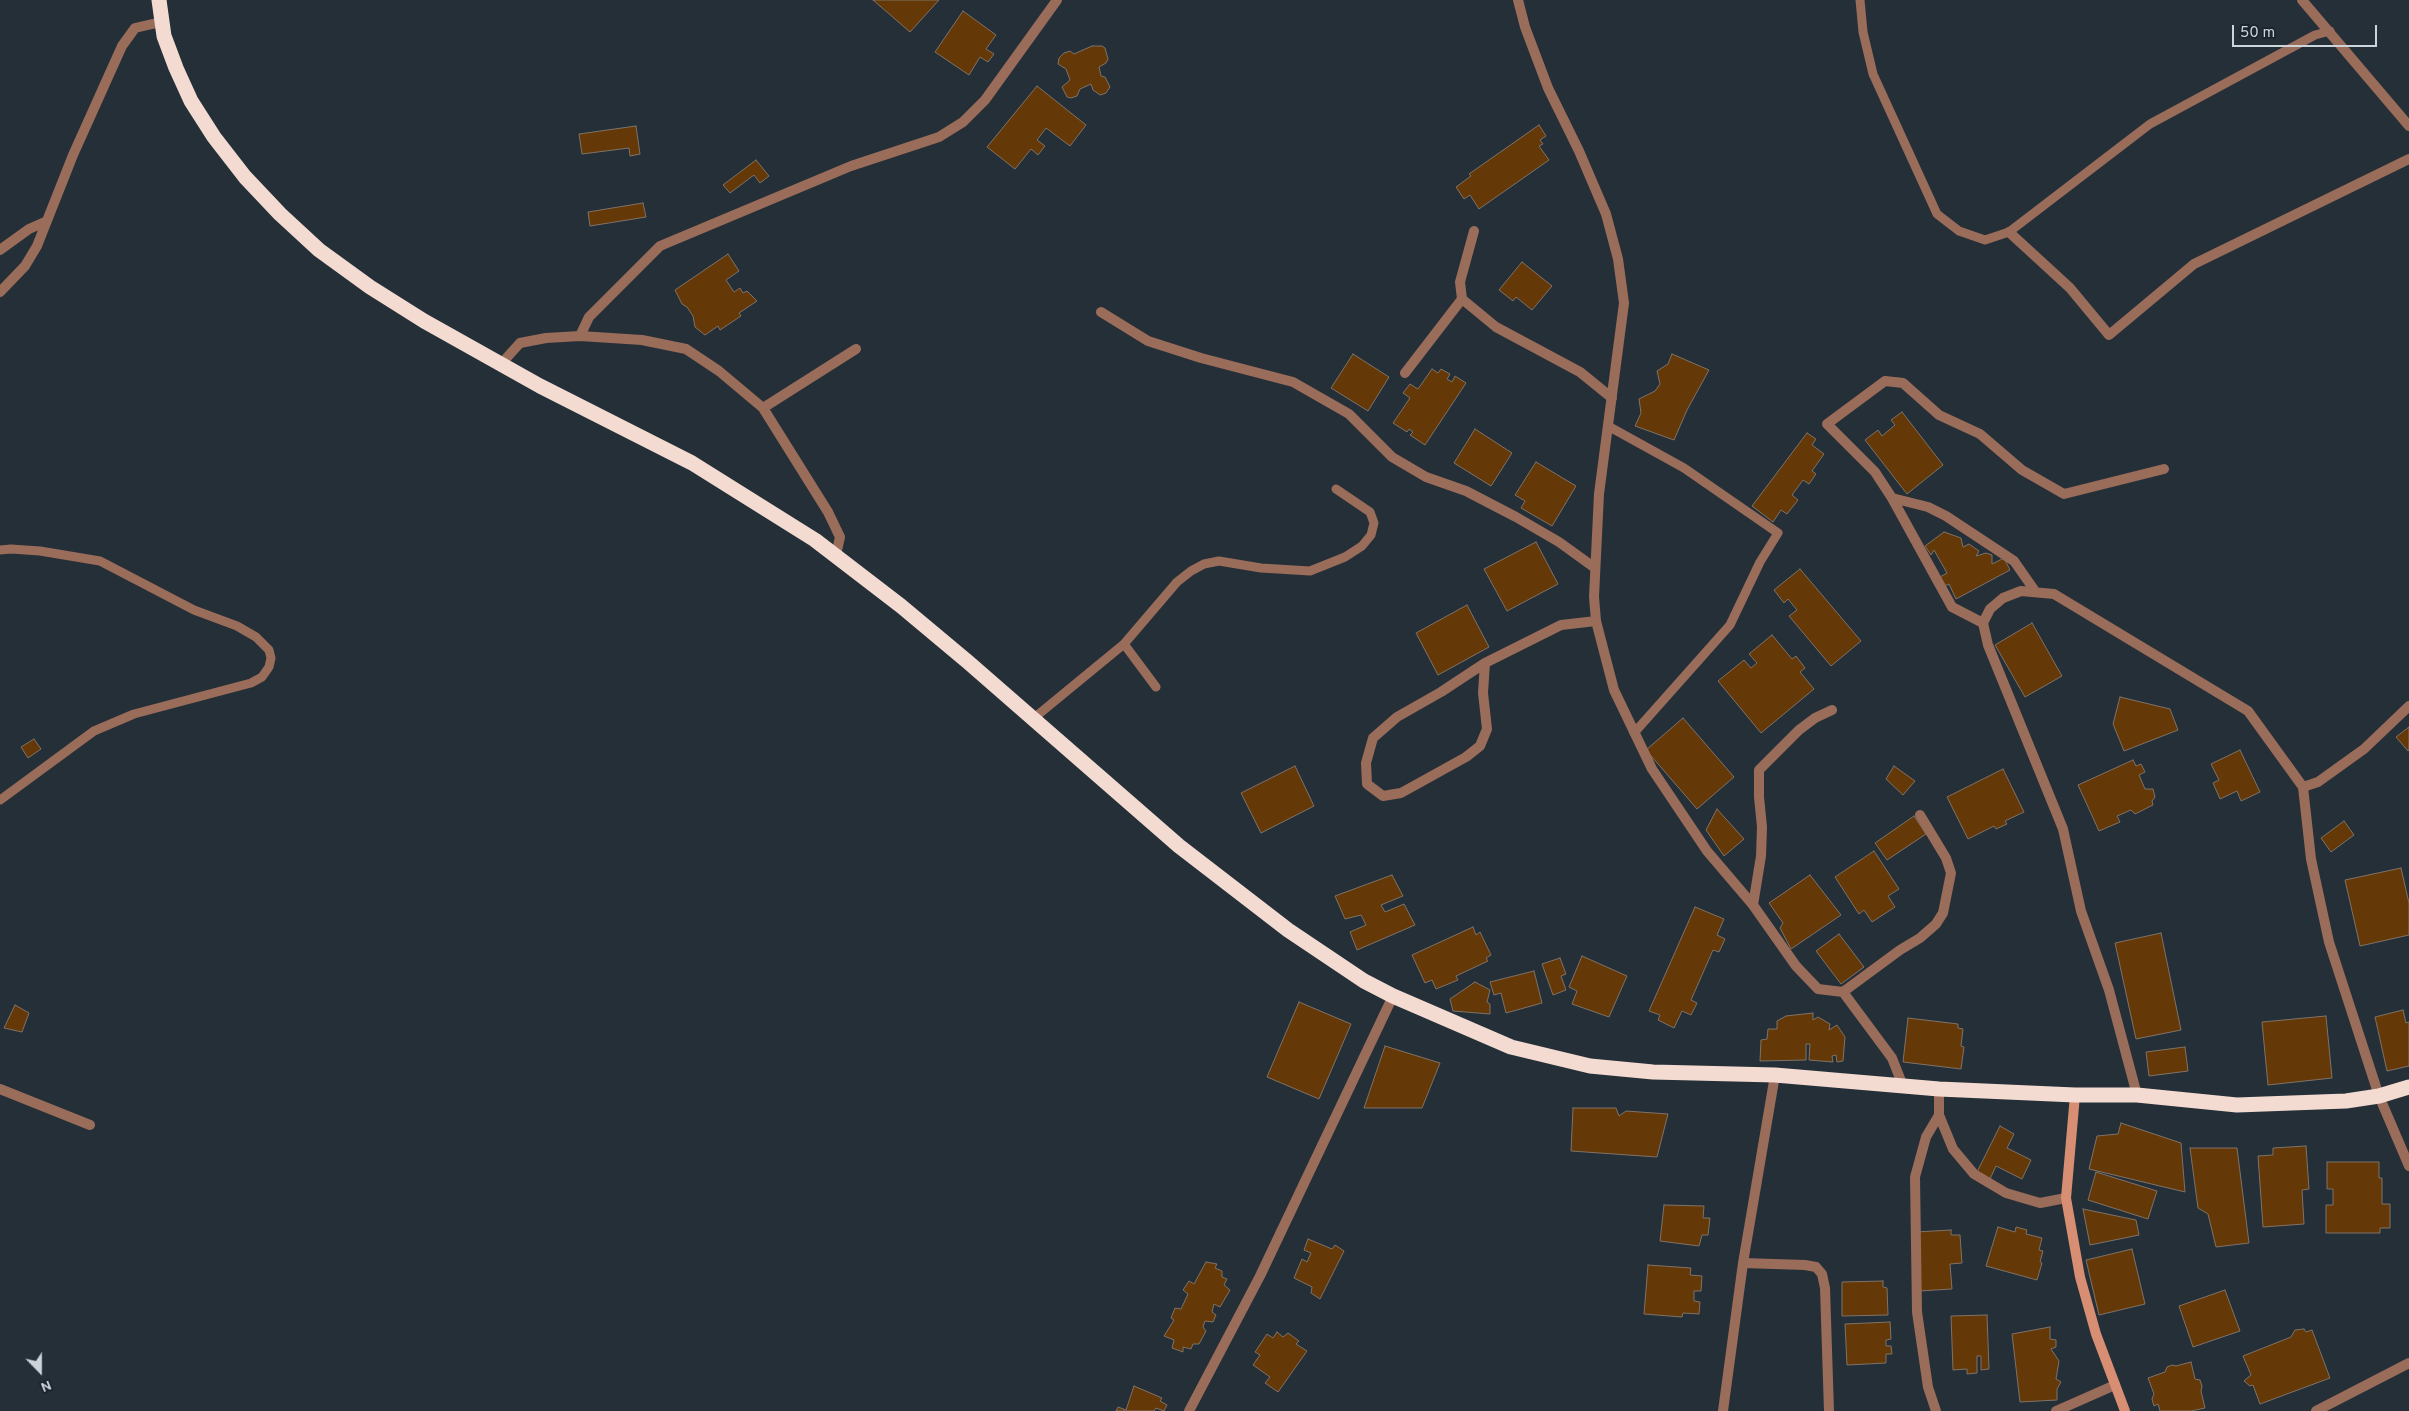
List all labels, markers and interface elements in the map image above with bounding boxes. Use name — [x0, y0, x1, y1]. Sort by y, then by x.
scale bar — [2234, 15, 2379, 47]
text: 50 m — [2240, 24, 2275, 43]
north arrow — [15, 1346, 65, 1396]
text: N — [38, 1376, 54, 1395]

